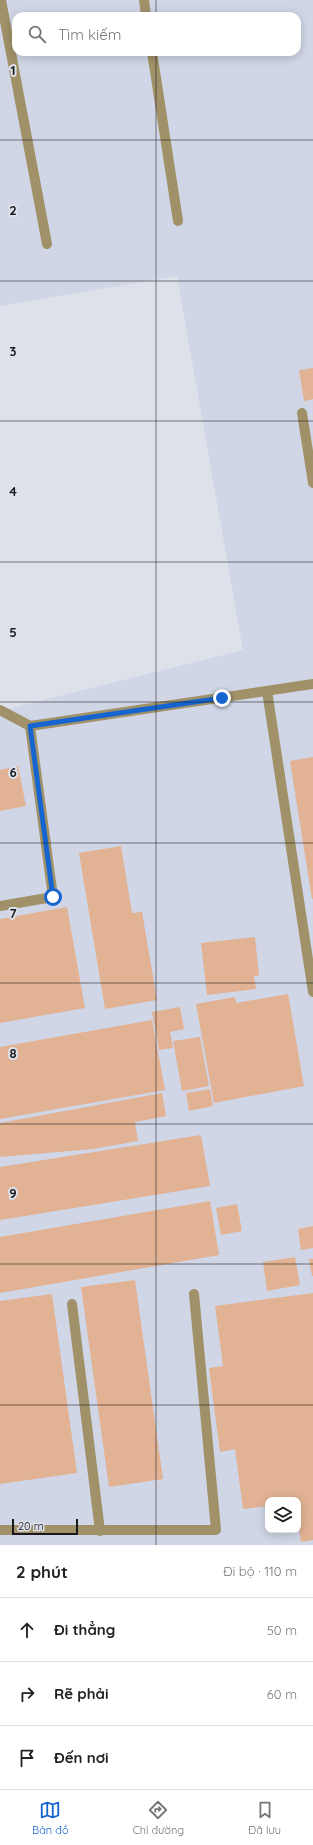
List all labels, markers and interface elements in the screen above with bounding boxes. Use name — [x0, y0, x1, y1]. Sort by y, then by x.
search box — [12, 12, 301, 56]
icon: search — [26, 23, 48, 45]
text: Tìm kiếm — [58, 25, 121, 44]
text: 1 — [10, 62, 16, 78]
text: 2 — [9, 202, 17, 218]
text: 3 — [10, 343, 17, 359]
text: 4 — [9, 483, 17, 499]
text: 5 — [9, 624, 17, 640]
route end — [213, 689, 231, 707]
text: 6 — [9, 764, 17, 780]
route start — [44, 888, 62, 906]
text: 7 — [9, 905, 17, 921]
text: 8 — [9, 1045, 17, 1061]
text: 9 — [9, 1185, 17, 1201]
map controls — [265, 1497, 301, 1533]
button: layers — [265, 1497, 301, 1533]
scale bar — [12, 1517, 78, 1536]
text: 20 m — [18, 1519, 44, 1533]
text: 2 phút — [16, 1561, 68, 1582]
text: Đi bộ · 110 m — [223, 1563, 297, 1579]
icon: ahead — [16, 1619, 38, 1641]
text: Đi thẳng — [54, 1620, 115, 1639]
text: 50 m — [267, 1622, 297, 1638]
icon: right — [16, 1683, 38, 1705]
text: Rẽ phải — [54, 1684, 108, 1703]
text: 60 m — [267, 1686, 297, 1702]
icon: arrive — [16, 1747, 38, 1769]
text: Đến nơi — [54, 1748, 109, 1767]
tab: Bản đồ — [32, 1799, 69, 1837]
tab: Chỉ đường — [133, 1799, 184, 1837]
tab: Đã lưu — [248, 1799, 281, 1837]

